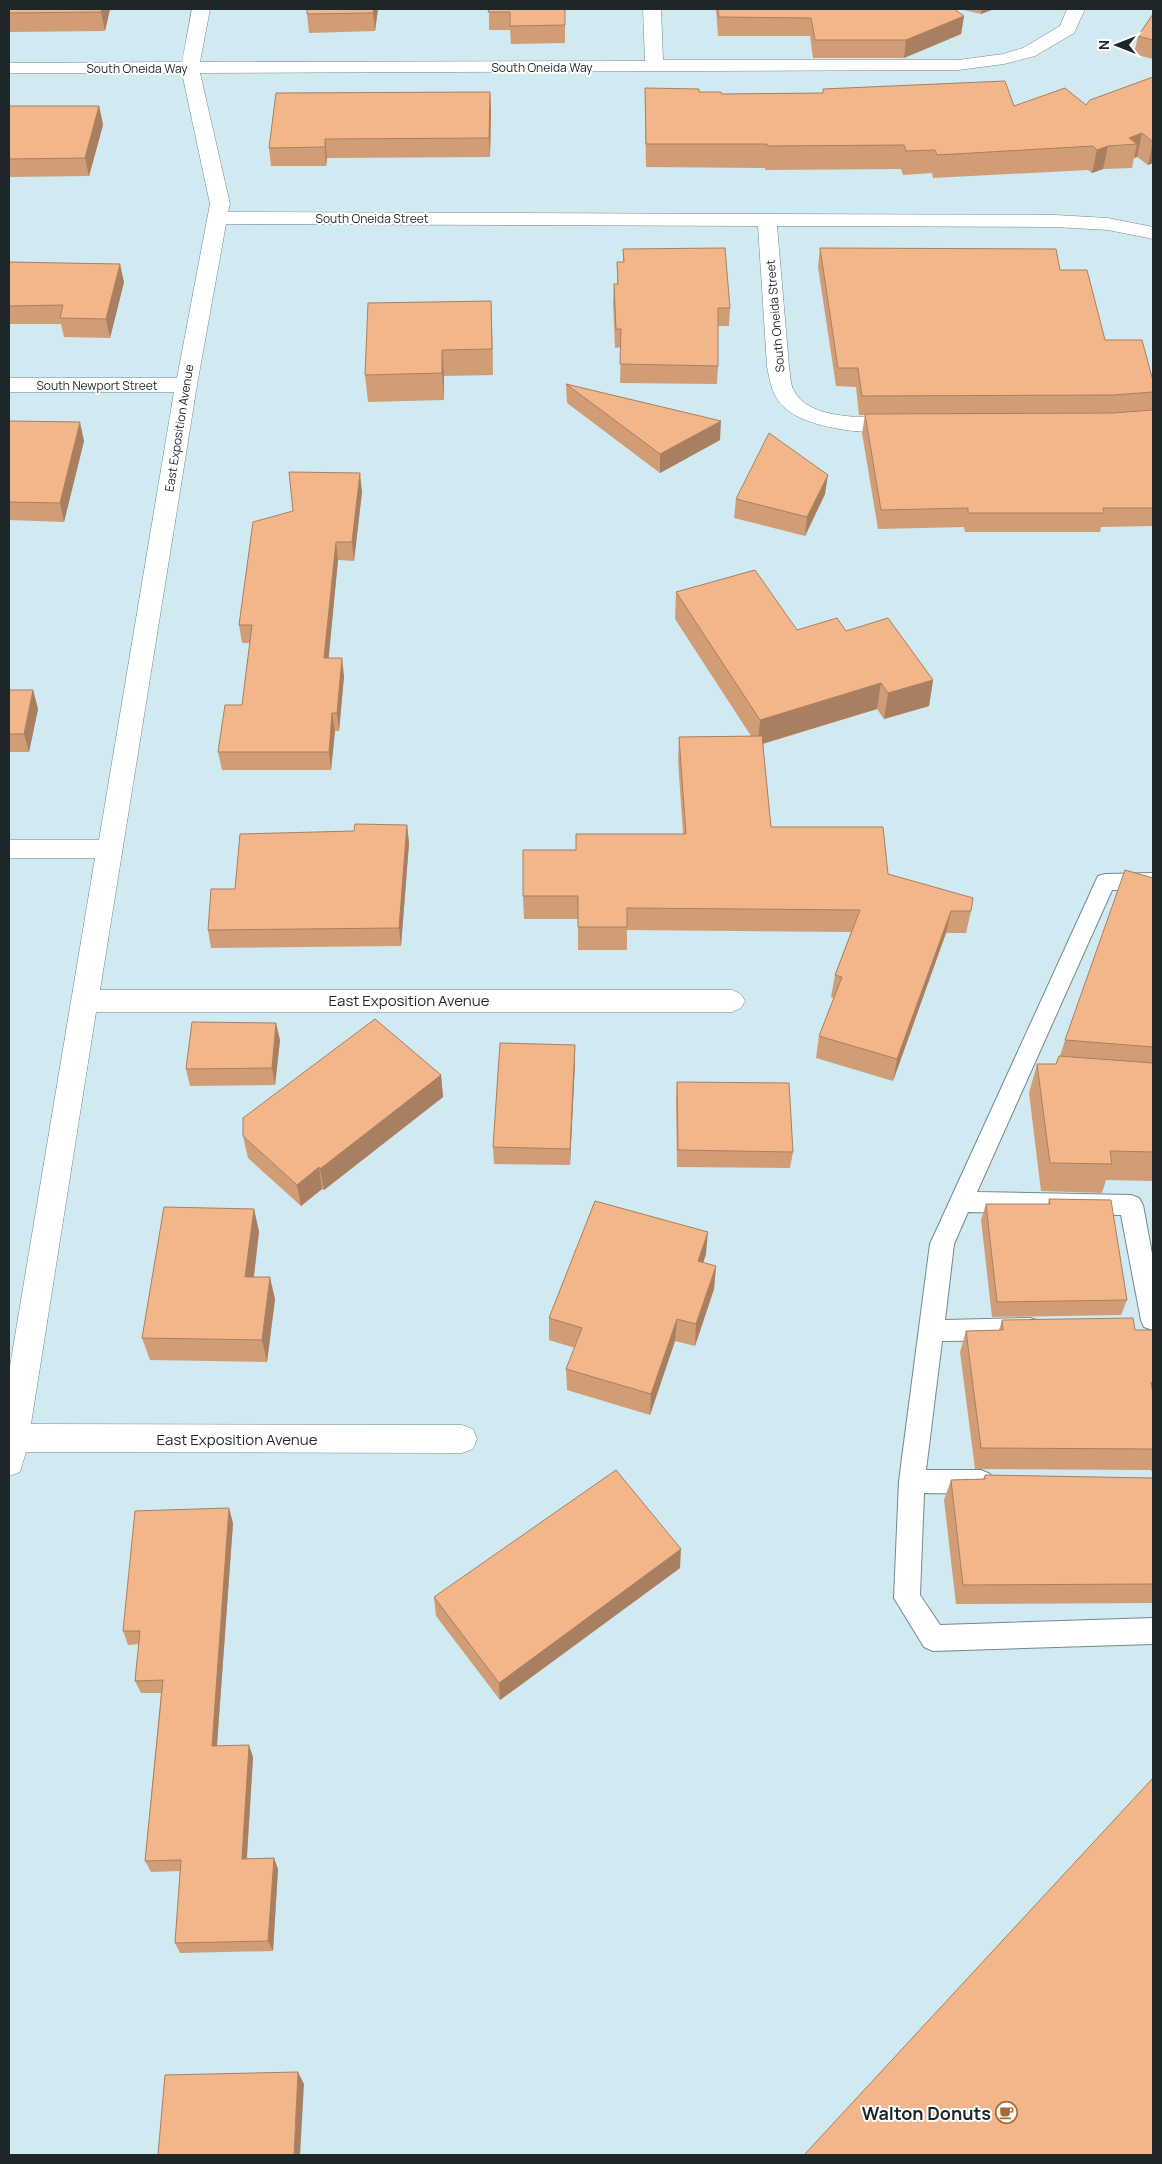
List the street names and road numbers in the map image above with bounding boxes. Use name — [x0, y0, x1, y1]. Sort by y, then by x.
street label: South Oneida Way — [491, 59, 593, 76]
street label: South Oneida Way — [86, 60, 188, 77]
street label: South Oneida Street — [316, 210, 429, 227]
street label: South Oneida Street — [762, 259, 788, 373]
street label: East Exposition Avenue — [161, 363, 197, 493]
street label: South Newport Street — [36, 377, 158, 394]
street label: East Exposition Avenue — [329, 990, 490, 1011]
street label: East Exposition Avenue — [157, 1429, 318, 1450]

